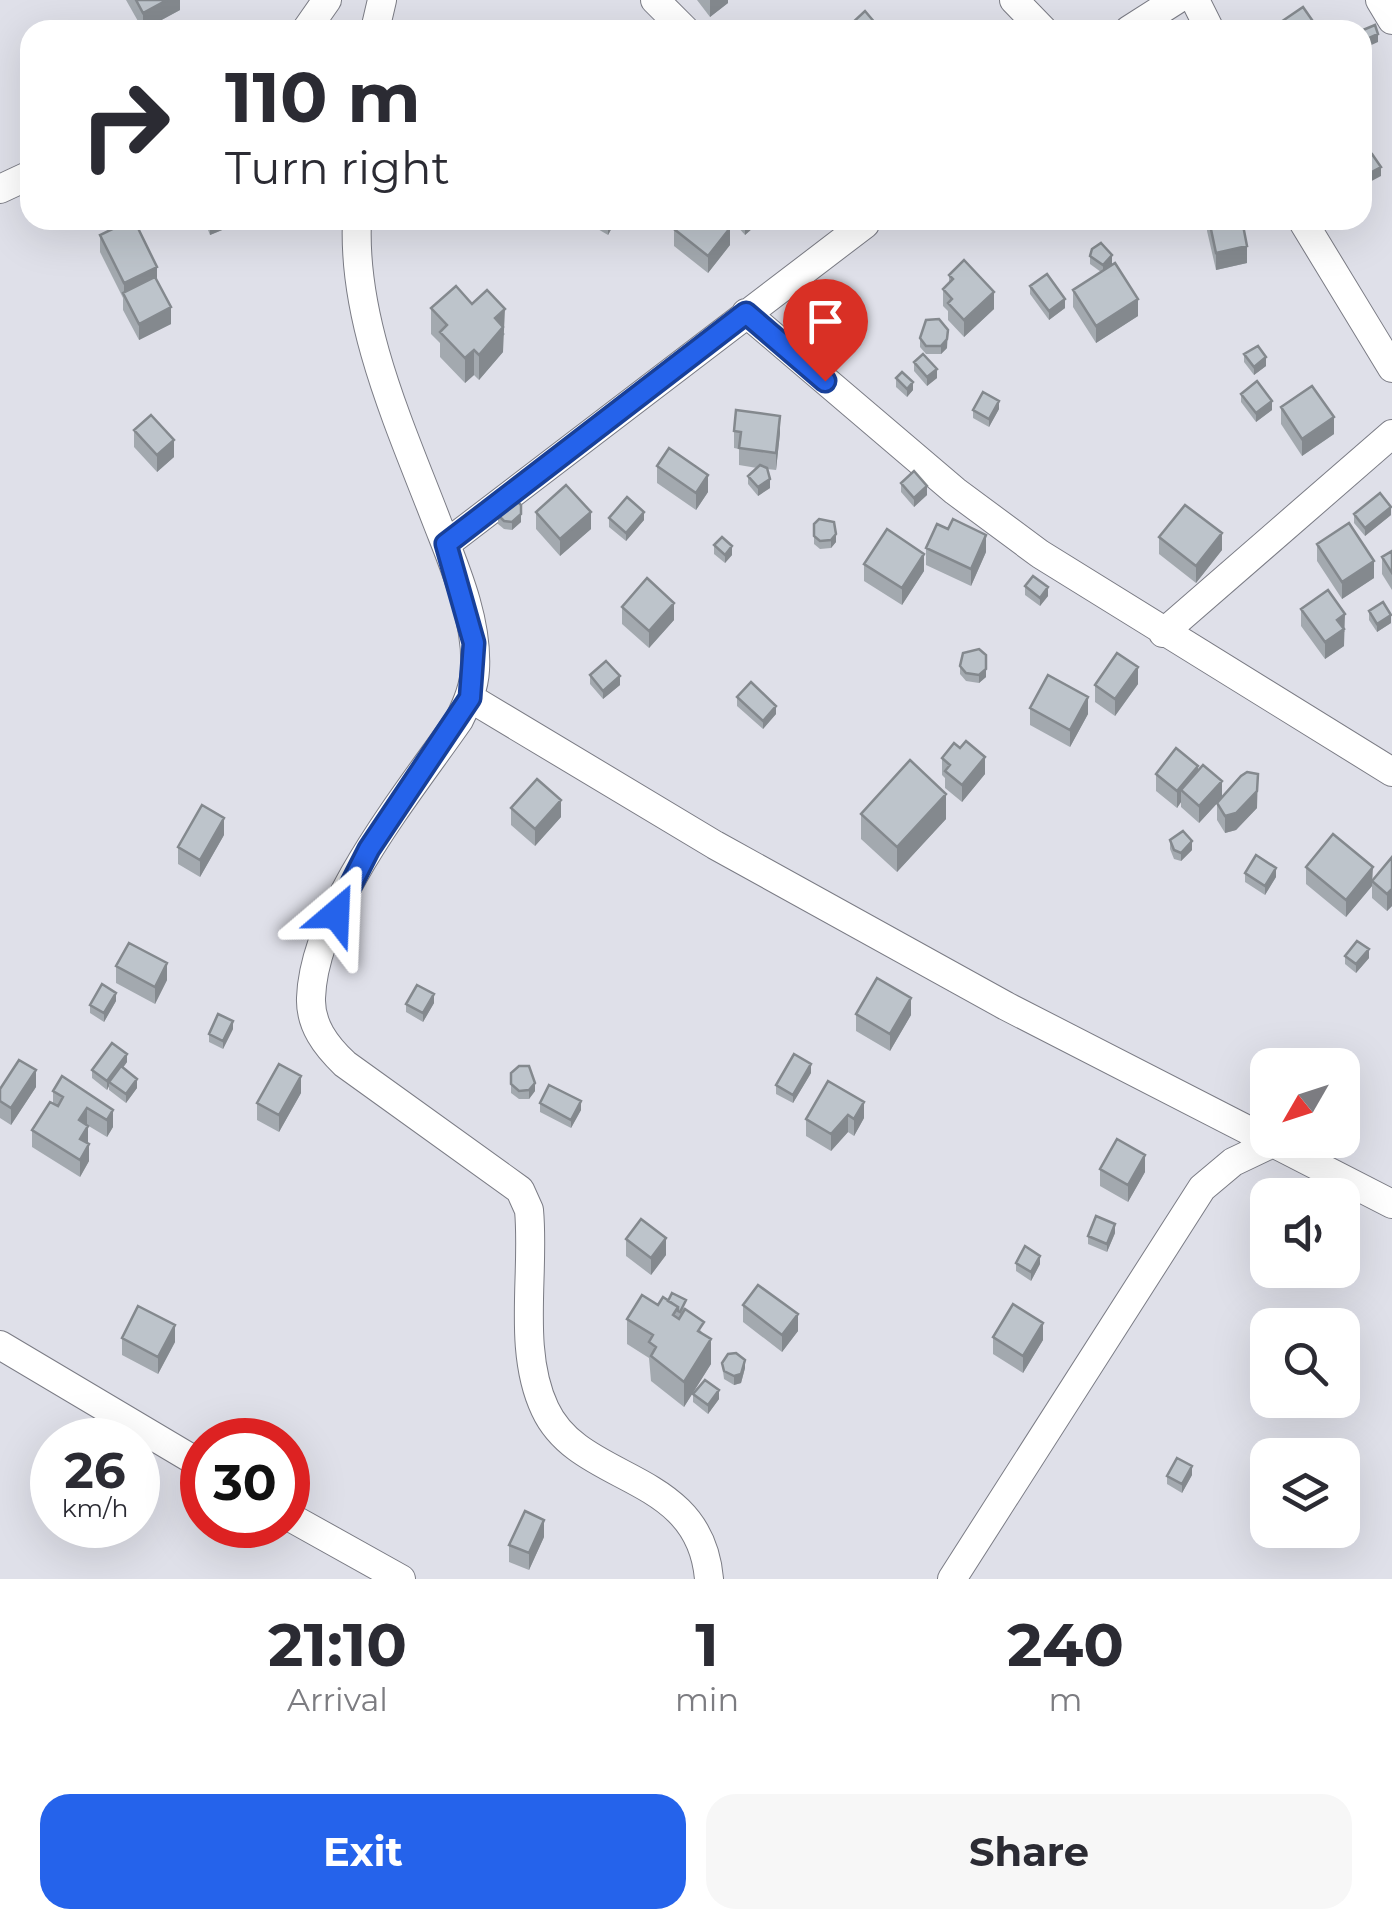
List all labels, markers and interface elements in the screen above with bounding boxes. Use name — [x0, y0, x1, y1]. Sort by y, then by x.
text: 110 m — [225, 54, 421, 140]
icon: right — [60, 60, 190, 190]
text: Turn right — [225, 140, 450, 195]
pin — [783, 279, 868, 382]
icon: arrive — [798, 294, 853, 349]
position arrow — [284, 862, 388, 966]
north arrow — [1250, 1048, 1360, 1158]
map controls — [1250, 1048, 1360, 1548]
button: sound — [1250, 1178, 1360, 1288]
button: search — [1250, 1308, 1360, 1418]
speed limit sign: 30 — [180, 1418, 310, 1548]
button: layers — [1250, 1438, 1360, 1548]
text: 26 — [64, 1440, 126, 1501]
text: km/h — [62, 1493, 128, 1523]
text: 21:10 — [268, 1608, 407, 1681]
text: 1 — [695, 1608, 719, 1681]
text: 240 — [1007, 1608, 1124, 1681]
text: Arrival — [287, 1680, 388, 1719]
text: min — [675, 1680, 739, 1719]
text: m — [1049, 1680, 1083, 1719]
button: Exit — [40, 1794, 686, 1909]
button: Share — [706, 1794, 1352, 1909]

